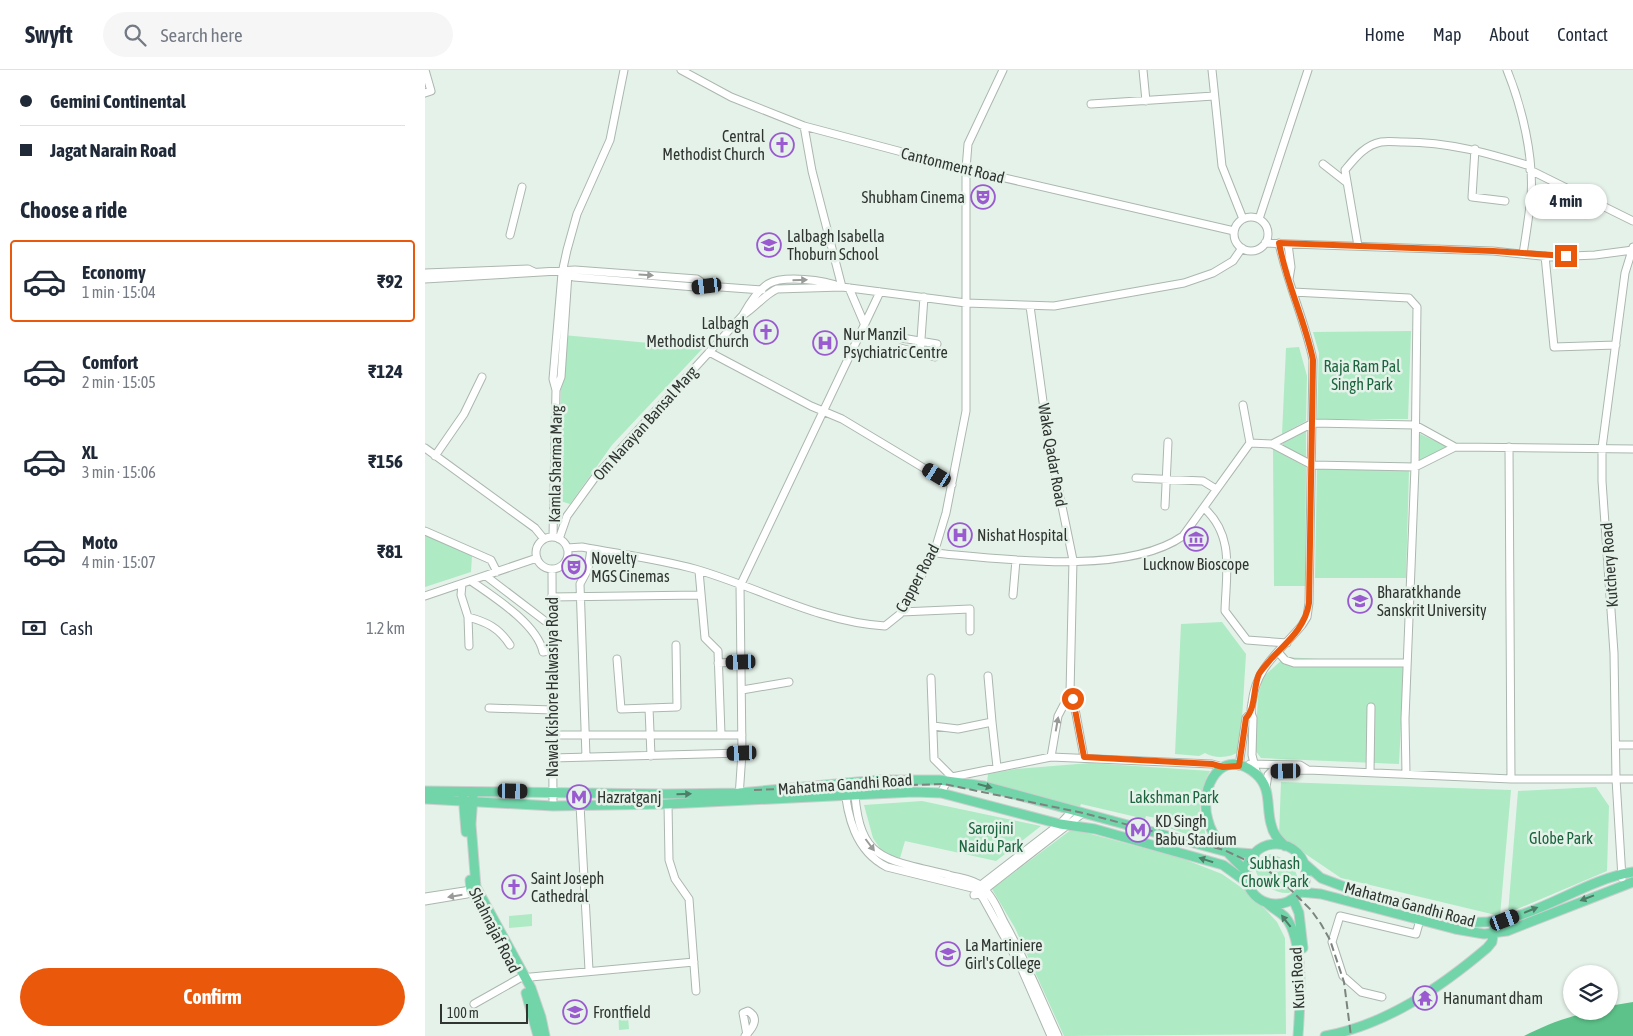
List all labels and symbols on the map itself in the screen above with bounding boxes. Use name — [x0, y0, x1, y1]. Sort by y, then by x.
place label: Central Methodist Church — [662, 127, 766, 163]
church icon: Central Methodist Church — [769, 132, 795, 158]
street label: Cantonment Road — [899, 143, 1007, 187]
theatre icon: Shubham Cinema — [970, 184, 996, 210]
callout: 4 min — [1525, 184, 1607, 218]
place label: Shubham Cinema — [861, 188, 965, 206]
place label: Lalbagh Isabella Thoburn School — [787, 227, 885, 263]
school or university icon: Lalbagh Isabella Thoburn School — [756, 232, 782, 258]
route end — [1555, 245, 1577, 267]
one-way arrow — [638, 272, 654, 280]
one-way arrow — [793, 276, 809, 284]
car — [691, 277, 722, 295]
place label: Lalbagh Methodist Church — [646, 314, 749, 350]
church icon: Lalbagh Methodist Church — [753, 319, 779, 345]
place label: Nur Manzil Psychiatric Centre — [843, 325, 948, 362]
hospital icon: Nur Manzil Psychiatric Centre — [812, 330, 838, 356]
park label: Raja Ram Pal Singh Park — [1323, 357, 1401, 394]
street label: Om Narayan Bansal Marg — [589, 362, 702, 484]
street label: Waka Qadar Road — [1035, 402, 1071, 508]
street label: Kamla Sharma Marg — [545, 405, 566, 523]
car — [920, 461, 953, 489]
hospital icon: Nishat Hospital — [947, 522, 973, 548]
street label: Kutchery Road — [1597, 522, 1622, 608]
place label: Nishat Hospital — [977, 526, 1069, 545]
museum icon: Lucknow Bioscope — [1183, 526, 1209, 552]
street label: Capper Road — [892, 541, 943, 616]
place label: Novelty MGS Cinemas — [591, 549, 670, 585]
theatre icon: Novelty MGS Cinemas — [561, 554, 587, 580]
place label: Lucknow Bioscope — [1143, 555, 1249, 574]
place label: Bharatkhande Sanskrit University — [1377, 583, 1487, 620]
school or university icon: Bharatkhande Sanskrit University — [1347, 588, 1373, 614]
street label: Nawal Kishore Halwasiya Road — [543, 597, 562, 777]
car — [725, 654, 756, 670]
route start — [1062, 688, 1084, 710]
one-way arrow — [1053, 715, 1061, 731]
car — [726, 745, 757, 761]
car — [1270, 763, 1301, 779]
street label: Mahatma Gandhi Road — [777, 770, 913, 798]
one-way arrow — [977, 782, 992, 790]
car — [497, 783, 528, 799]
metro station icon: Hazratganj — [566, 784, 592, 810]
place label: Hazratganj — [597, 788, 661, 807]
park label: Lakshman Park — [1129, 788, 1219, 806]
one-way arrow — [676, 790, 692, 798]
place label: KD Singh Babu Stadium — [1155, 812, 1237, 848]
metro station icon: KD Singh Babu Stadium — [1125, 817, 1151, 843]
park label: Sarojini Naidu Park — [959, 819, 1023, 855]
park label: Globe Park — [1529, 829, 1593, 847]
one-way arrow — [865, 838, 875, 851]
park label: Subhash Chowk Park — [1241, 854, 1309, 890]
one-way arrow — [1198, 855, 1213, 863]
place label: Saint Joseph Cathedral — [531, 869, 604, 905]
church icon: Saint Joseph Cathedral — [501, 874, 527, 900]
street label: Mahatma Gandhi Road — [1343, 878, 1477, 930]
street label: Shahnajaf Road — [465, 884, 524, 976]
one-way arrow — [446, 892, 462, 900]
one-way arrow — [1580, 895, 1594, 903]
one-way arrow — [1524, 906, 1539, 914]
car — [1488, 908, 1521, 932]
one-way arrow — [1281, 914, 1291, 927]
place label: La Martiniere Girl's College — [965, 936, 1043, 973]
school or university icon: La Martiniere Girl's College — [935, 941, 961, 967]
street label: Kursi Road — [1286, 946, 1308, 1010]
temple icon: Hanumant dham — [1412, 985, 1438, 1011]
place label: Hanumant dham — [1443, 989, 1543, 1007]
school or university icon: Frontfield — [562, 999, 588, 1025]
scale bar — [440, 1001, 527, 1024]
place label: Frontfield — [593, 1003, 651, 1021]

